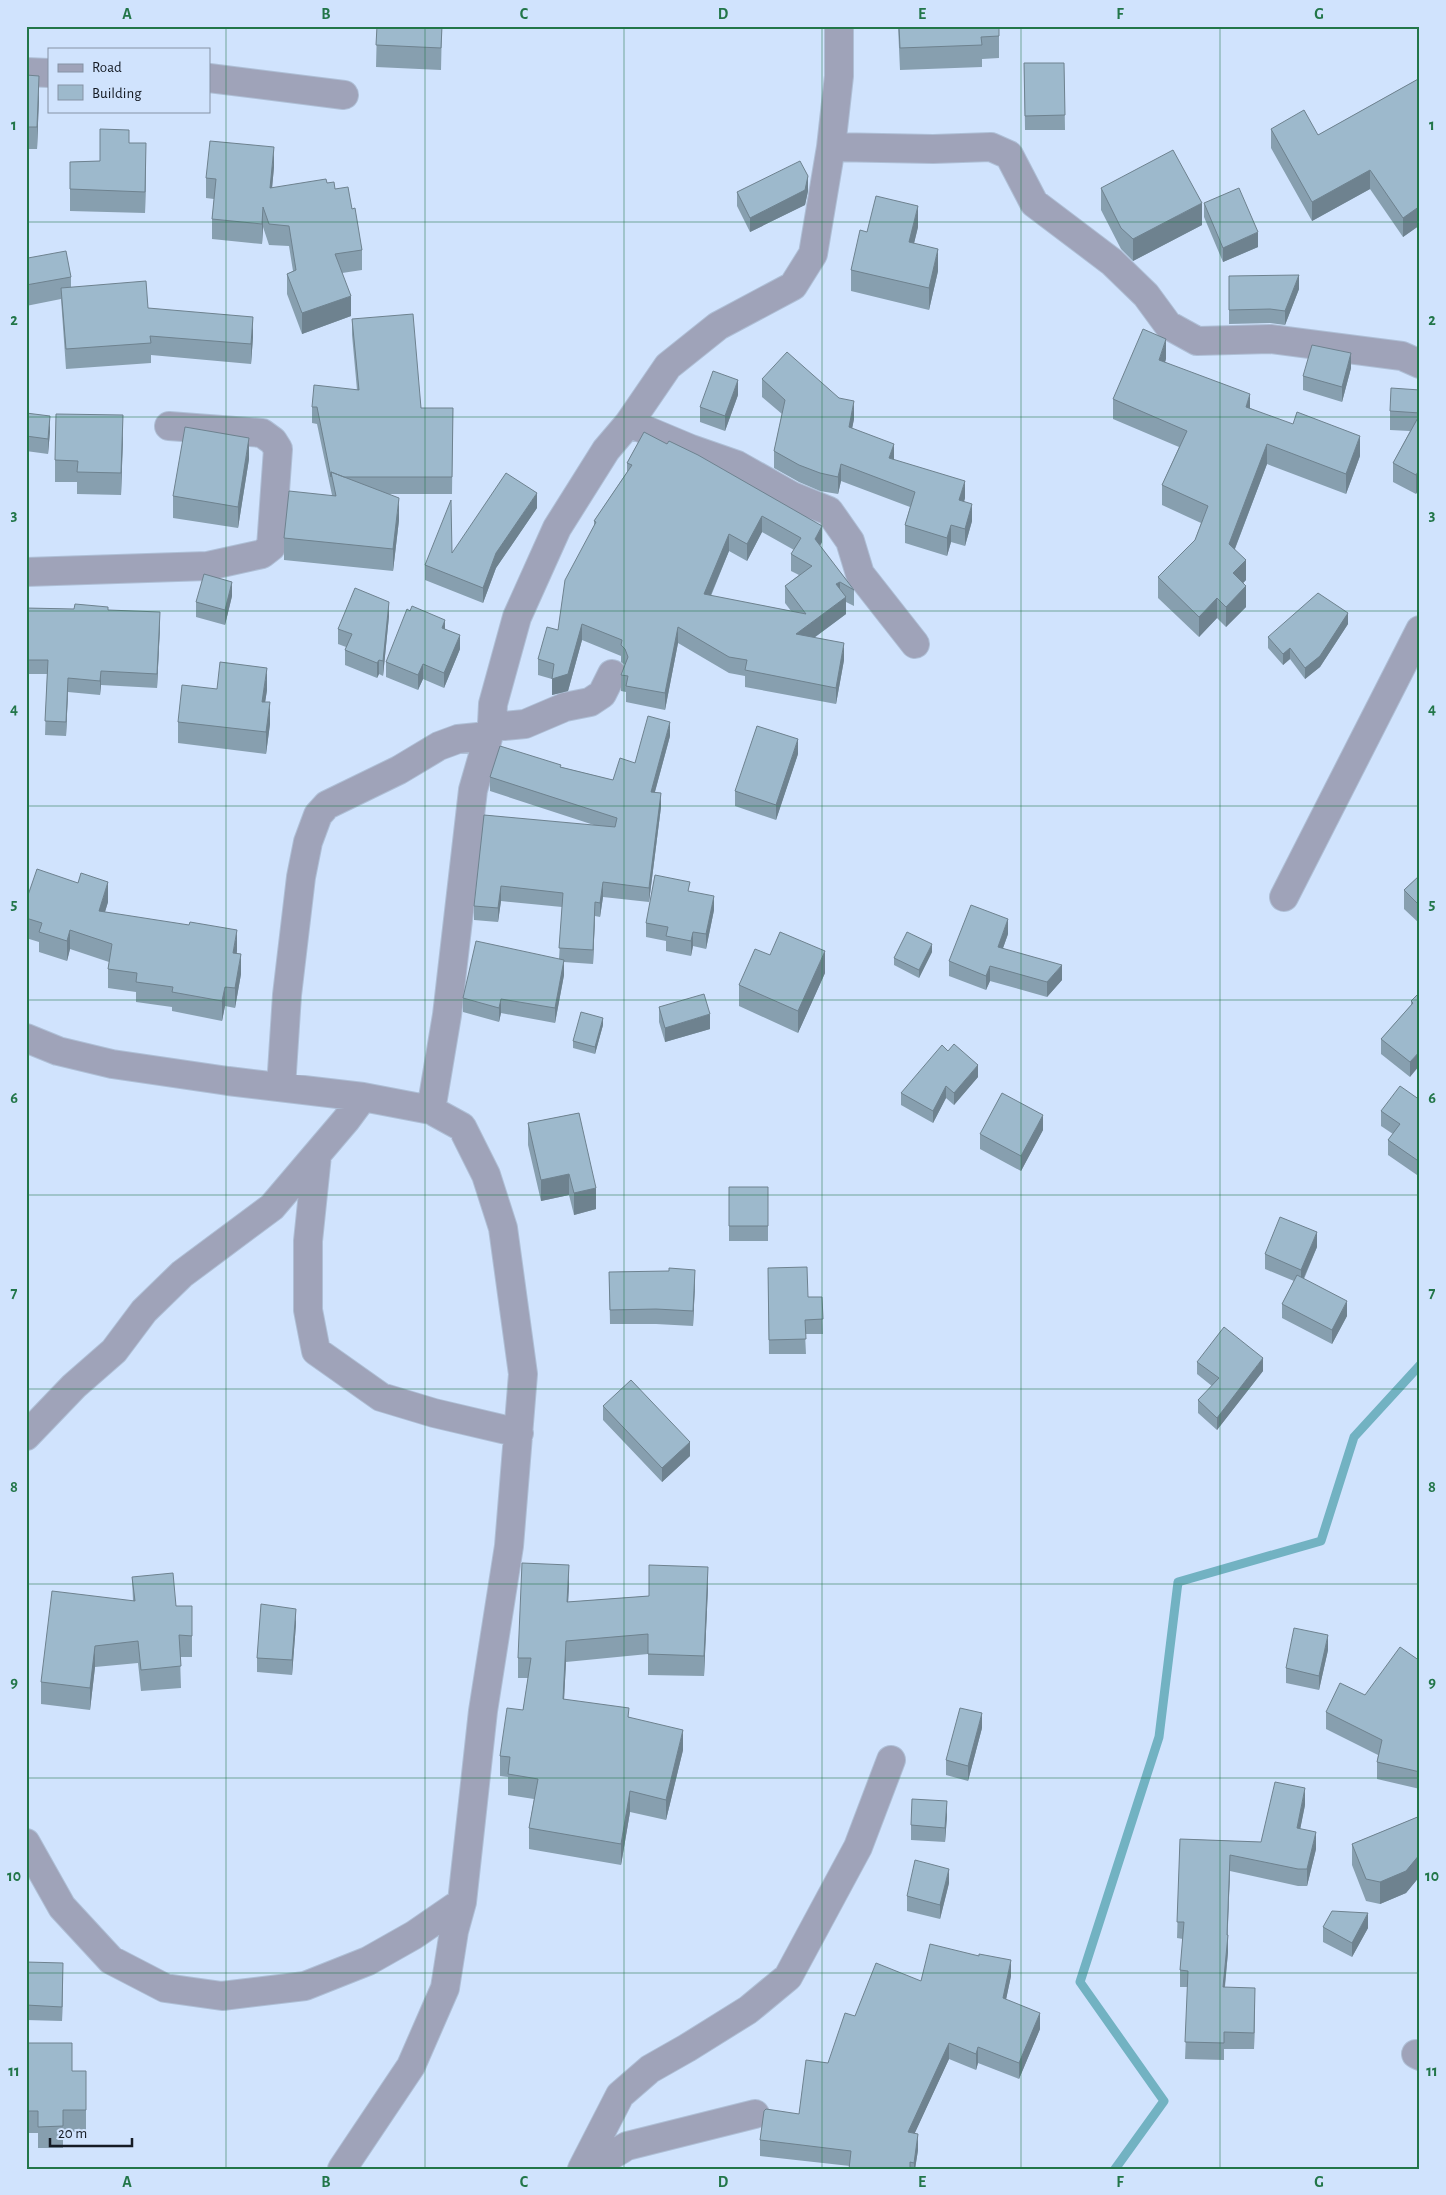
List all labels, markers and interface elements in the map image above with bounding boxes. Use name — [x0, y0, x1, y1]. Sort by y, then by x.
text: A — [122, 6, 132, 22]
text: B — [321, 6, 331, 22]
text: C — [520, 6, 529, 22]
text: D — [718, 6, 729, 22]
text: E — [918, 6, 926, 22]
text: F — [1116, 6, 1124, 22]
text: G — [1314, 6, 1324, 22]
legend — [48, 48, 210, 112]
text: Road — [92, 60, 122, 75]
text: Building — [92, 86, 142, 101]
text: 1 — [11, 117, 17, 133]
text: 1 — [1429, 117, 1435, 133]
text: 2 — [10, 312, 18, 328]
text: 2 — [1428, 312, 1436, 328]
text: 3 — [11, 507, 18, 523]
text: 3 — [1429, 507, 1436, 523]
text: 4 — [10, 701, 18, 717]
text: 4 — [1428, 701, 1436, 717]
text: 5 — [11, 896, 18, 912]
text: 5 — [1429, 896, 1436, 912]
text: 6 — [10, 1090, 18, 1106]
text: 6 — [1428, 1090, 1436, 1106]
text: 7 — [11, 1285, 18, 1301]
text: 7 — [1429, 1285, 1436, 1301]
text: 8 — [10, 1479, 18, 1495]
text: 8 — [1428, 1479, 1436, 1495]
text: 9 — [10, 1674, 18, 1690]
text: 9 — [1428, 1674, 1436, 1690]
text: 10 — [7, 1868, 21, 1884]
text: 10 — [1425, 1868, 1439, 1884]
text: 11 — [8, 2063, 20, 2079]
text: 11 — [1426, 2063, 1438, 2079]
scale bar — [50, 2115, 132, 2147]
text: 20 m — [58, 2126, 87, 2141]
text: A — [122, 2174, 132, 2190]
text: B — [321, 2174, 331, 2190]
text: C — [520, 2174, 529, 2190]
text: D — [718, 2174, 729, 2190]
text: E — [918, 2174, 926, 2190]
text: F — [1116, 2174, 1124, 2190]
text: G — [1314, 2174, 1324, 2190]

